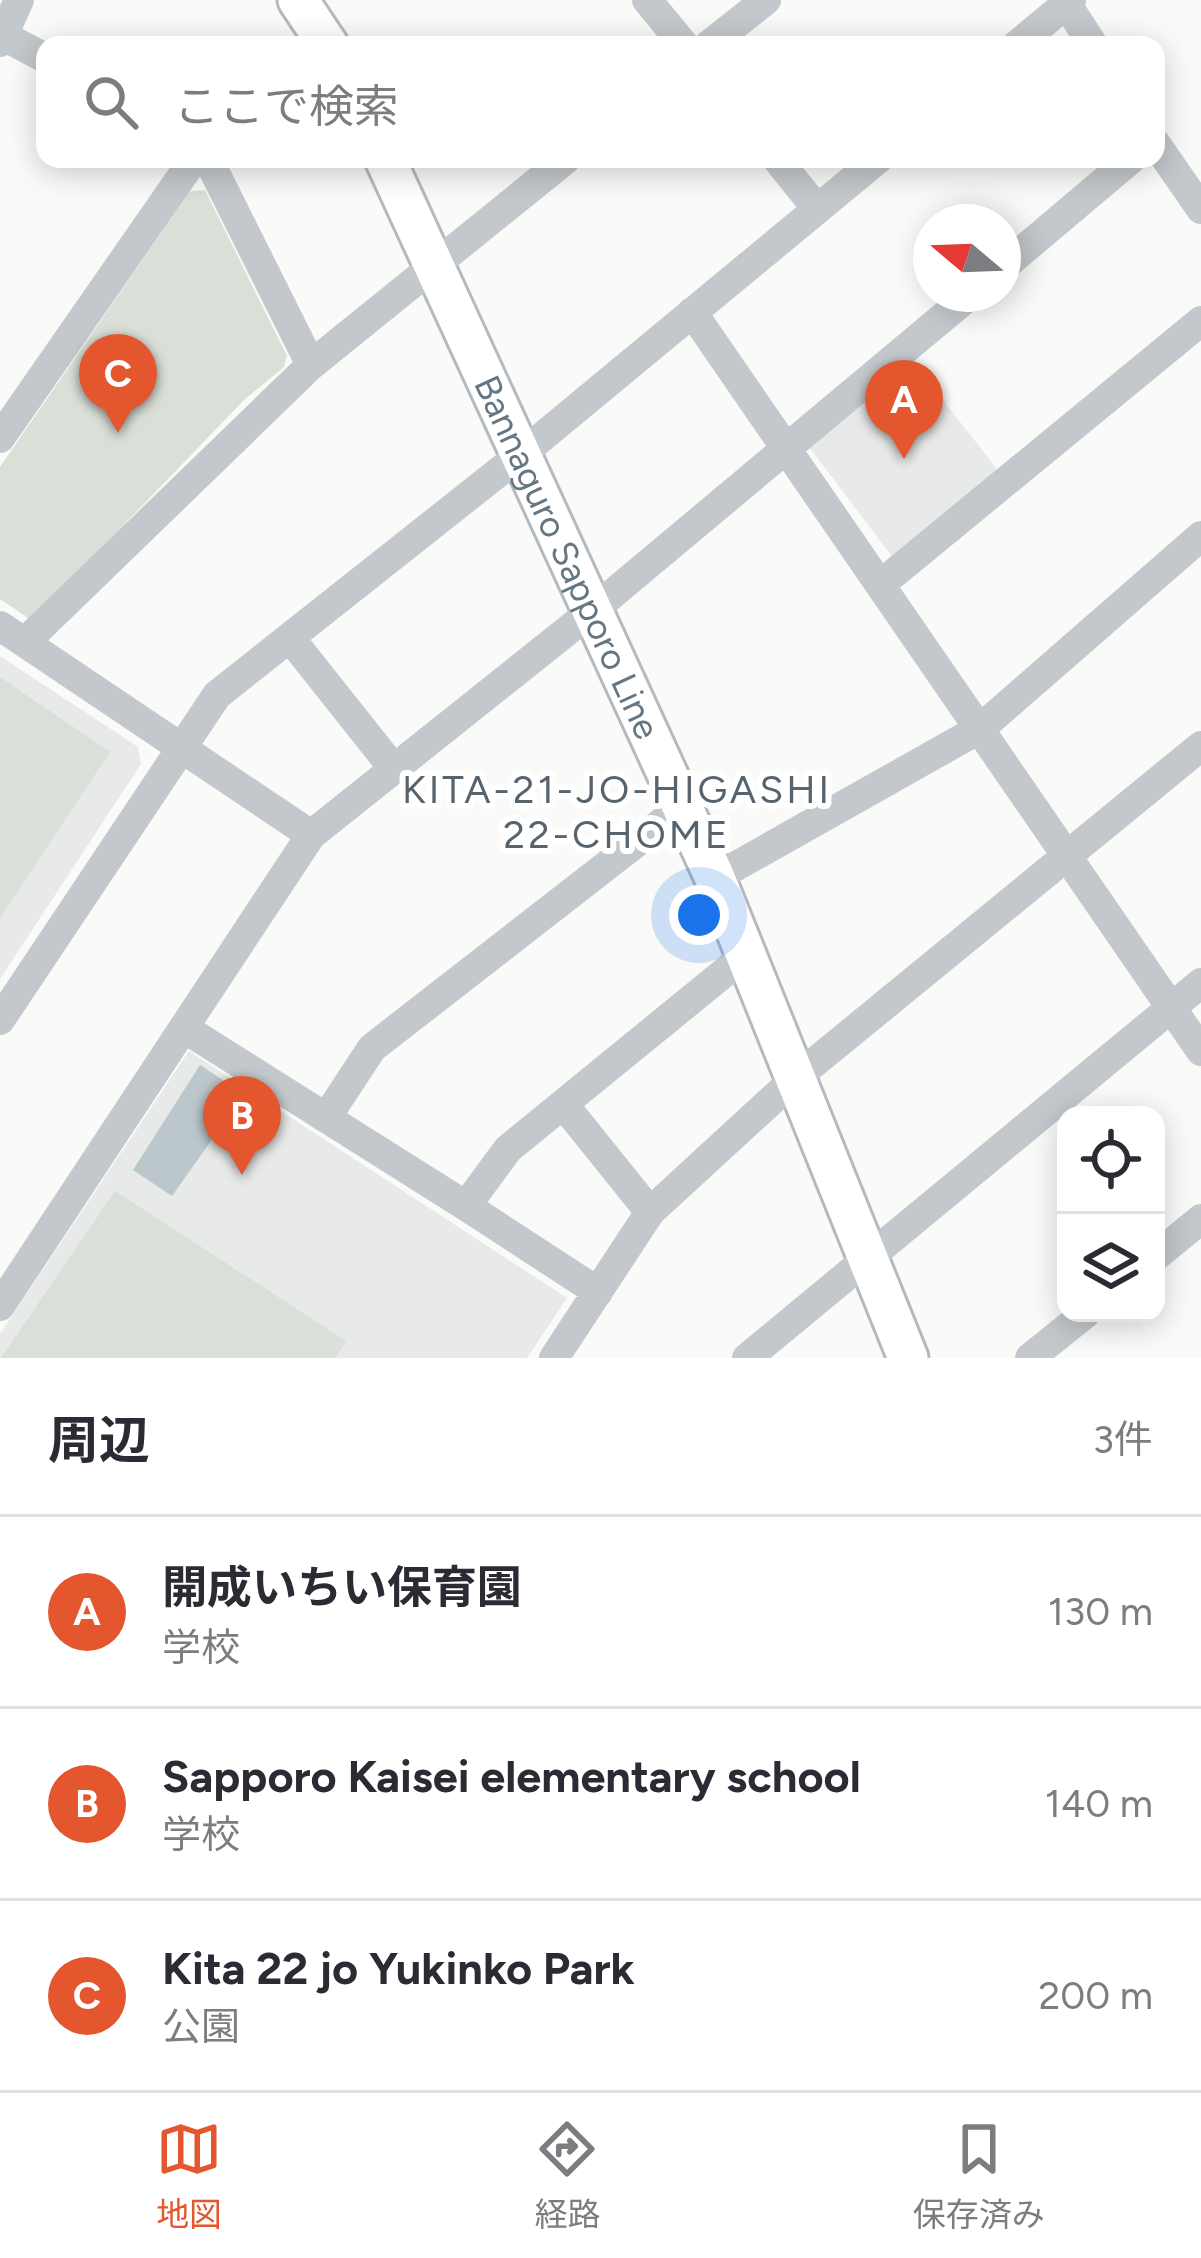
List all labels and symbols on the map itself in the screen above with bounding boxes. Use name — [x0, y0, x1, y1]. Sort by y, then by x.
north arrow — [913, 204, 1021, 312]
pin: C — [79, 334, 157, 433]
pin: A — [865, 360, 943, 459]
street label: Bannaguro Sapporo Line — [466, 369, 670, 745]
district label: KITA-21-JO-HIGASHI 22-CHOME — [402, 766, 832, 858]
your location — [669, 885, 729, 945]
pin: B — [203, 1076, 281, 1175]

